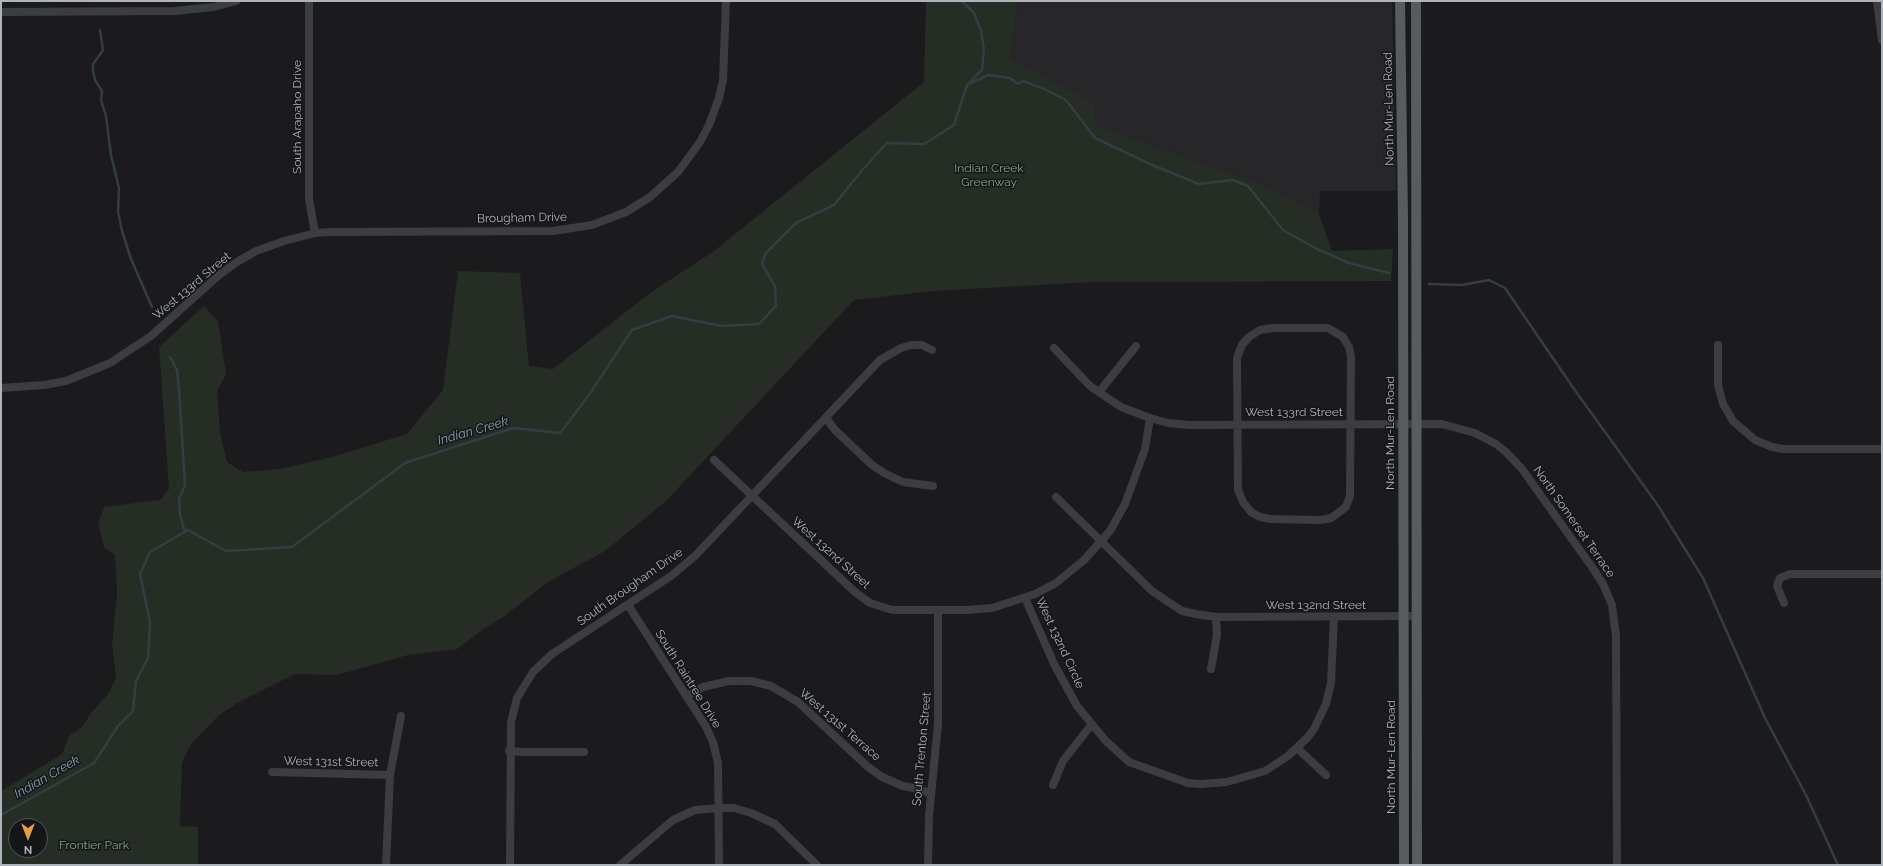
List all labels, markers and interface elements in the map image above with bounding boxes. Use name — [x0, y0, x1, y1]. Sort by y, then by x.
street label: North Mur-Len Road — [1381, 52, 1397, 166]
street label: South Arapaho Drive — [290, 60, 304, 174]
park label: Indian Creek Greenway — [954, 161, 1024, 189]
street label: Brougham Drive — [477, 210, 567, 226]
street label: West 133rd Street — [150, 249, 234, 323]
street label: North Mur-Len Road — [1383, 376, 1397, 490]
street label: West 133rd Street — [1245, 405, 1343, 419]
water label: Indian Creek — [436, 413, 510, 449]
street label: North Somerset Terrace — [1530, 464, 1618, 580]
street label: West 132nd Street — [789, 514, 873, 592]
street label: South Brougham Drive — [574, 545, 686, 629]
street label: West 132nd Circle — [1033, 595, 1087, 691]
street label: West 132nd Street — [1266, 598, 1366, 612]
street label: South Raintree Drive — [652, 627, 724, 731]
street label: West 131st Terrace — [796, 686, 884, 764]
street label: South Trenton Street — [910, 691, 934, 807]
street label: North Mur-Len Road — [1384, 700, 1398, 814]
water label: Indian Creek — [12, 752, 82, 802]
street label: West 131st Street — [284, 754, 378, 770]
north arrow — [8, 818, 48, 858]
park label: Frontier Park — [59, 838, 129, 852]
text: N — [24, 843, 32, 856]

